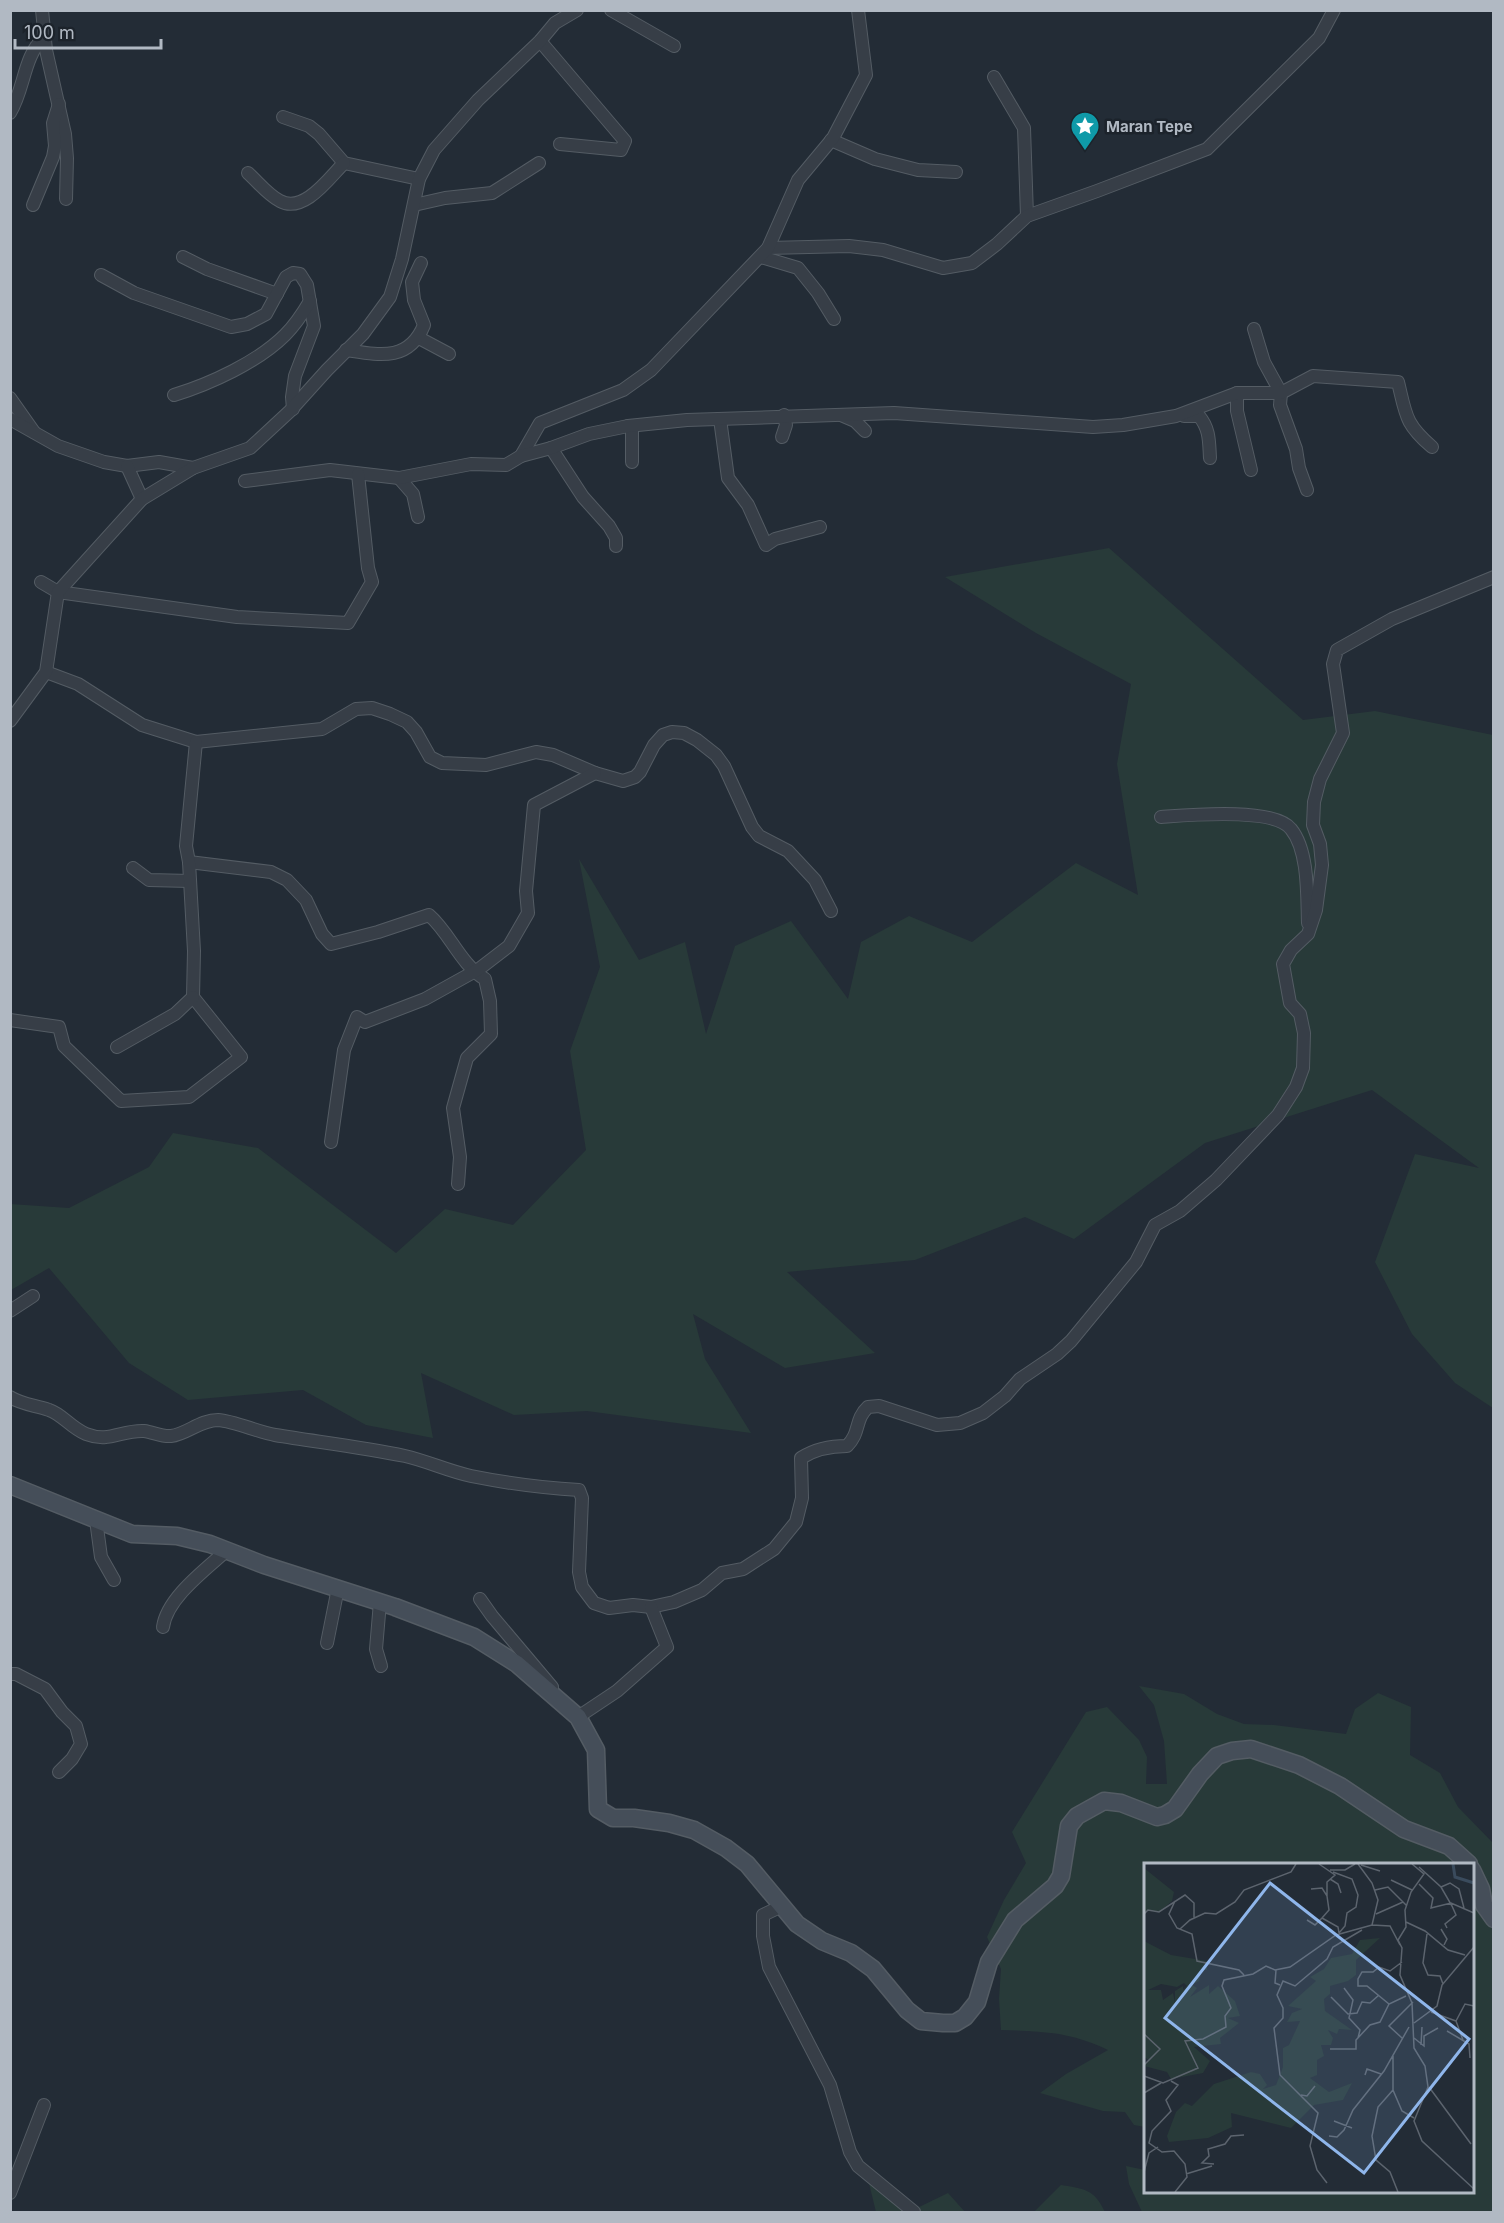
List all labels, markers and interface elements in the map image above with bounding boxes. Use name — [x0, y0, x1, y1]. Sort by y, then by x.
scale bar — [15, 12, 160, 50]
text: 100 m — [24, 22, 75, 43]
place icon: Maran Tepe — [1069, 110, 1101, 152]
place label: Maran Tepe — [1106, 117, 1192, 136]
inset map — [1144, 1863, 1474, 2193]

